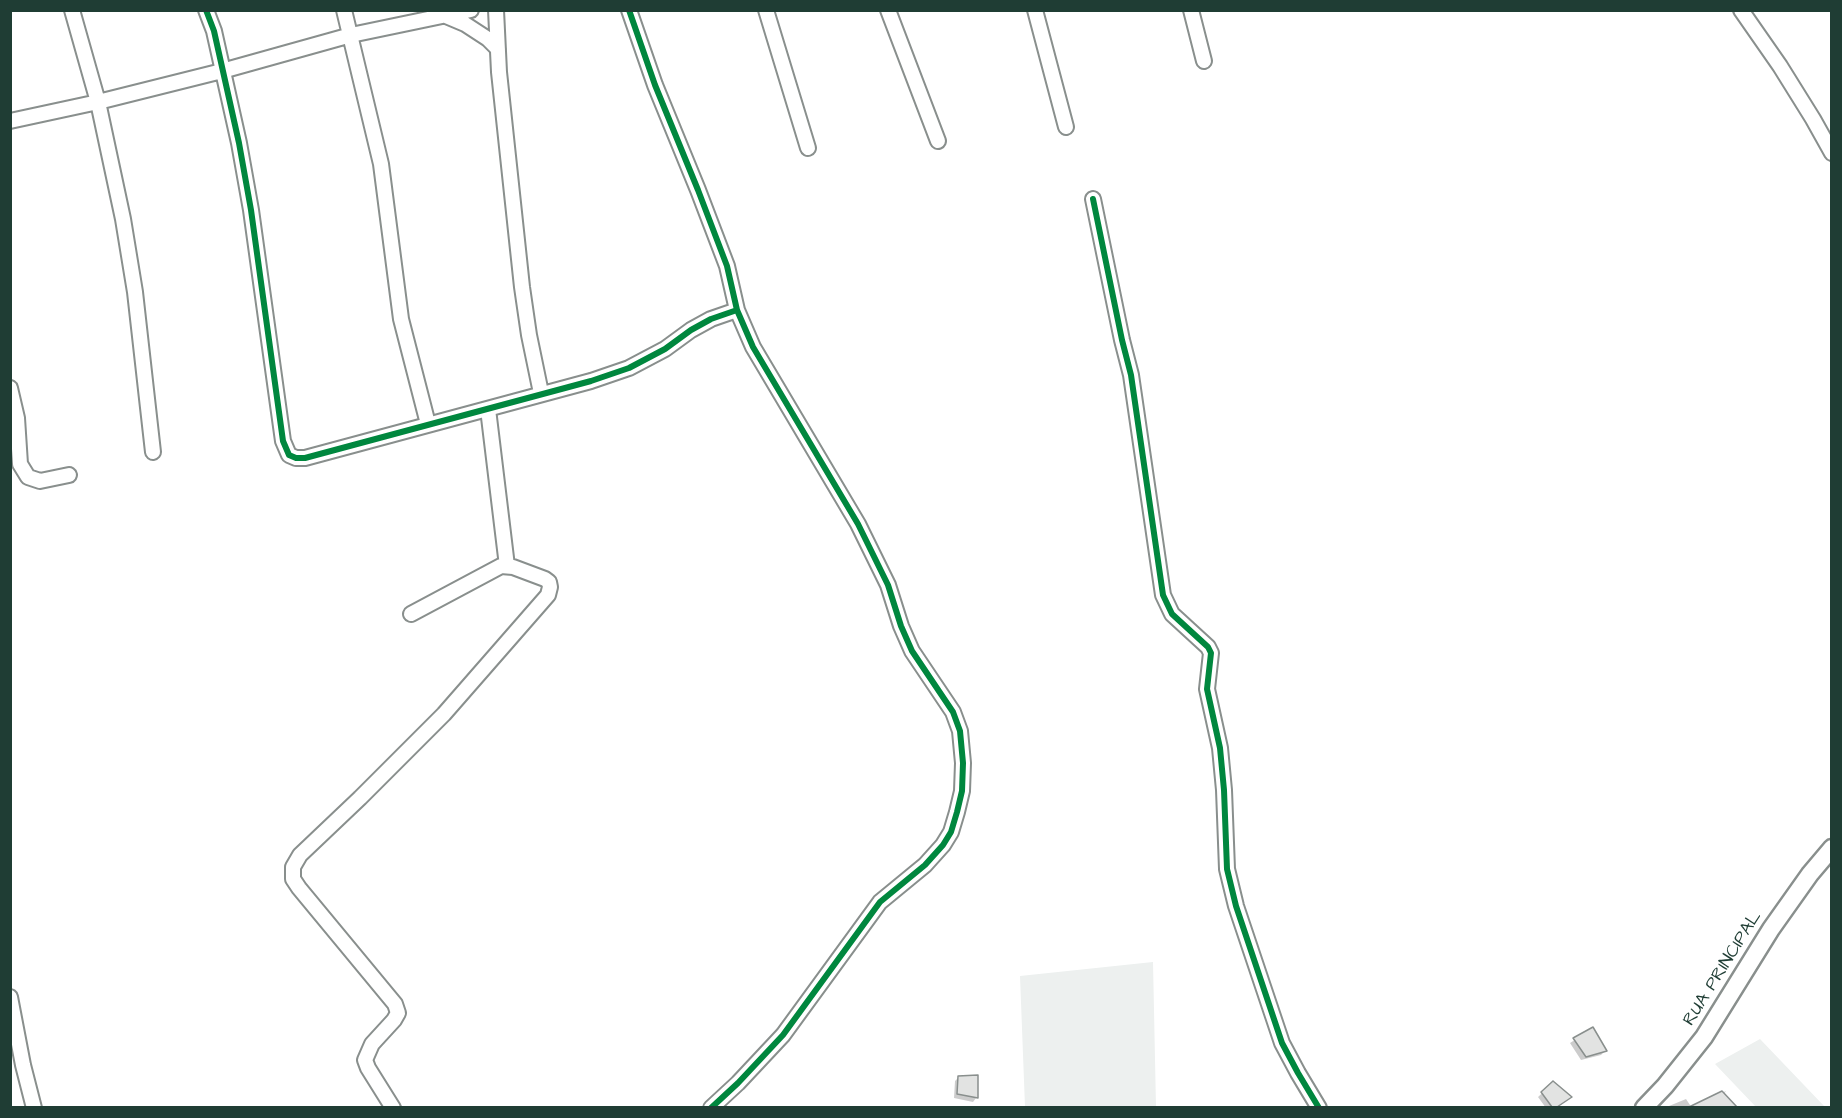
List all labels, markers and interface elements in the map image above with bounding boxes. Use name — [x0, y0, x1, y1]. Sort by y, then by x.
street label: RUA PRINCIPAL — [1679, 908, 1767, 1030]

